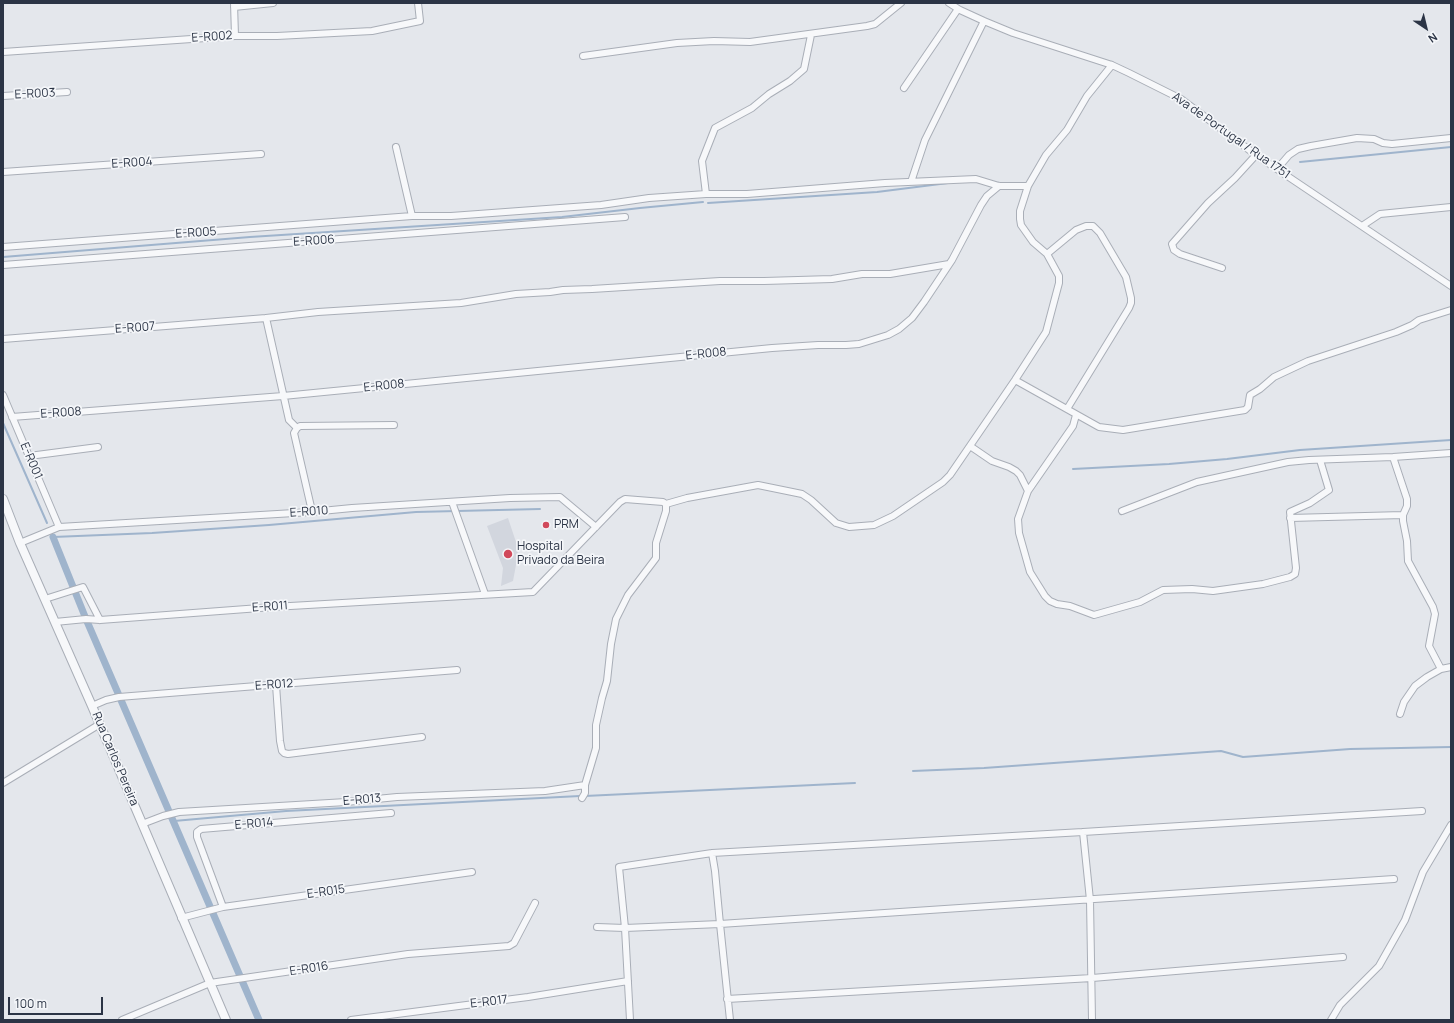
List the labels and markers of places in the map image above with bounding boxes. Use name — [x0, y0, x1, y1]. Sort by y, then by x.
place label: PRM — [554, 518, 579, 532]
marker: PRM — [541, 520, 551, 530]
place label: Hospital Privado da Beira — [517, 540, 604, 568]
marker: Hospital Privado da Beira — [502, 548, 514, 560]

